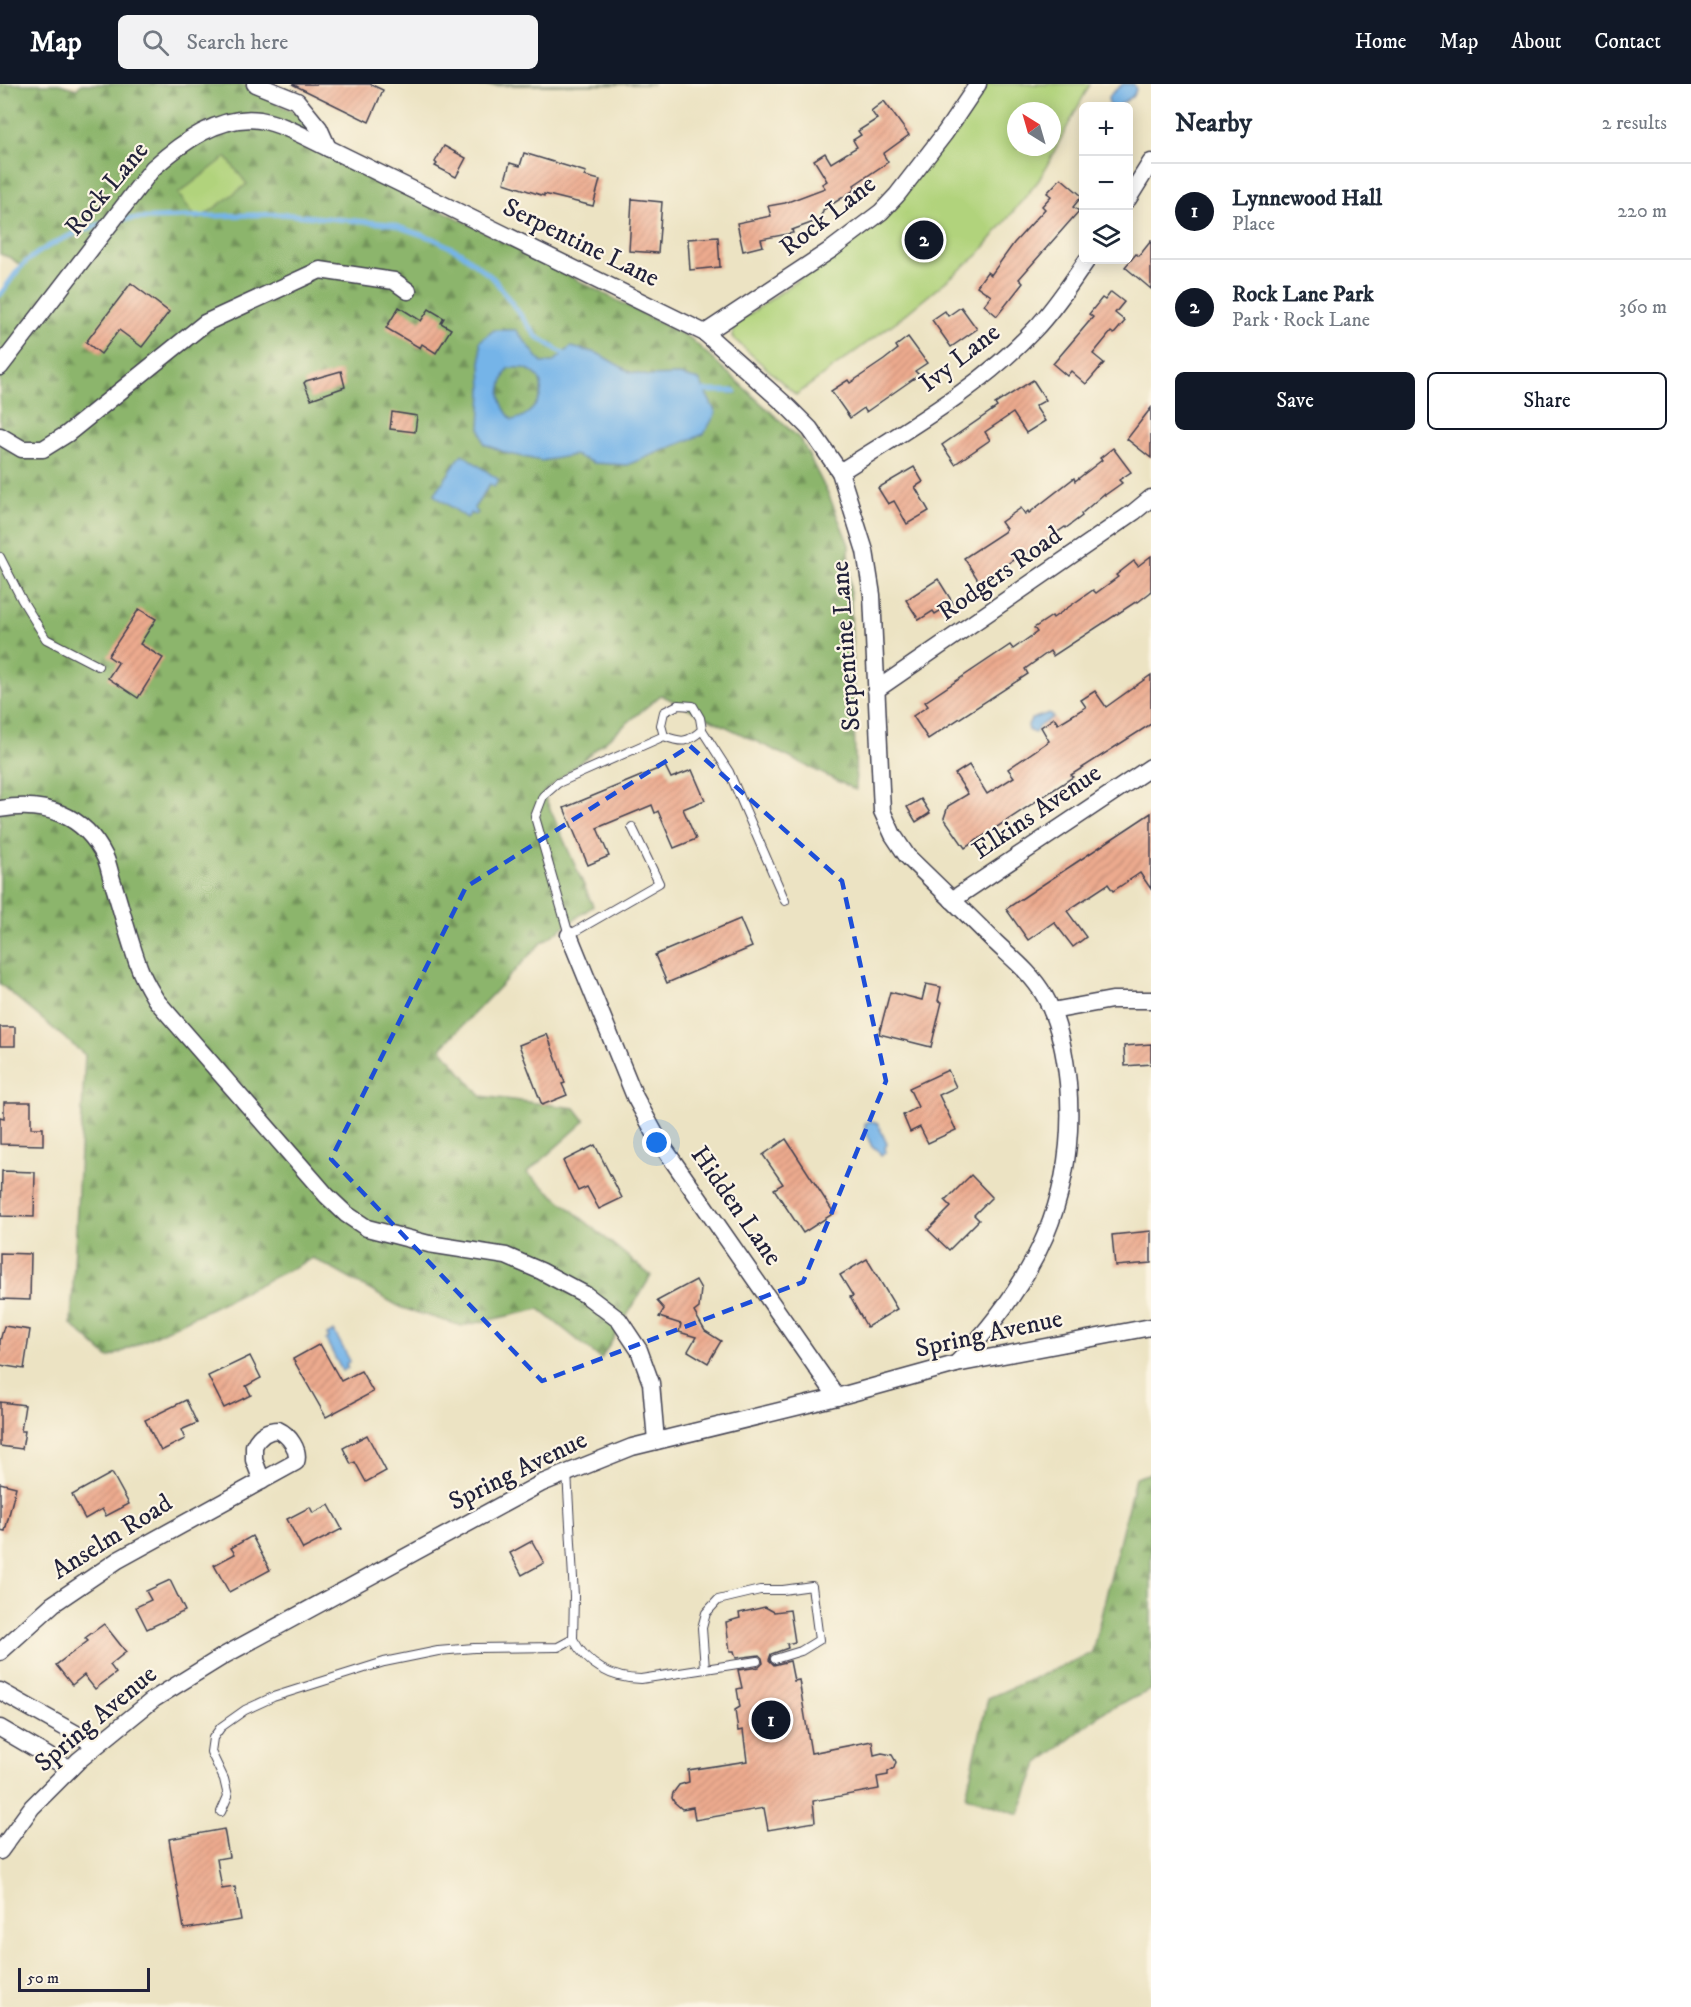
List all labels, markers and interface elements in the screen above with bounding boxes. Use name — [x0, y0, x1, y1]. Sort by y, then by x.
search box — [118, 15, 538, 69]
text: Map — [30, 25, 82, 60]
icon: search — [139, 26, 172, 59]
text: Search here — [187, 29, 288, 56]
text: Home — [1355, 29, 1407, 55]
text: Map — [1440, 29, 1478, 55]
text: About — [1511, 29, 1562, 55]
text: Contact — [1595, 29, 1661, 55]
north arrow — [1007, 102, 1061, 156]
map controls — [1079, 102, 1133, 264]
button: + — [1079, 102, 1133, 156]
text: Nearby — [1175, 107, 1252, 140]
text: 2 results — [1602, 111, 1667, 136]
street label: Rock Lane — [58, 135, 156, 243]
button: − — [1079, 156, 1133, 210]
street label: Rock Lane — [773, 168, 883, 264]
text: Lynnewood Hall — [1232, 185, 1382, 212]
street label: Serpentine Lane — [497, 191, 665, 295]
text: 1 — [1191, 199, 1198, 224]
text: 220 m — [1617, 199, 1667, 224]
button: layers — [1079, 210, 1133, 264]
text: Place — [1232, 212, 1275, 237]
pin: 2 — [904, 218, 944, 262]
text: Rock Lane Park — [1232, 281, 1374, 308]
text: 2 — [1190, 295, 1199, 320]
text: 360 m — [1619, 295, 1667, 320]
text: Park · Rock Lane — [1232, 308, 1370, 333]
street label: Ivy Lane — [913, 316, 1007, 400]
button: Save — [1175, 372, 1415, 430]
button: Share — [1427, 372, 1667, 430]
street label: Rodgers Road — [932, 519, 1068, 629]
street label: Serpentine Lane — [824, 560, 868, 732]
street label: Elkins Avenue — [966, 757, 1108, 867]
your location — [642, 1128, 671, 1157]
street label: Hidden Lane — [683, 1140, 789, 1272]
street label: Spring Avenue — [912, 1302, 1066, 1366]
street label: Spring Avenue — [443, 1423, 593, 1519]
street label: Anselm Road — [45, 1487, 179, 1587]
street label: Spring Avenue — [28, 1658, 164, 1780]
pin: 1 — [752, 1698, 790, 1742]
scale bar — [18, 1965, 150, 1992]
text: 50 m — [27, 1968, 59, 1988]

